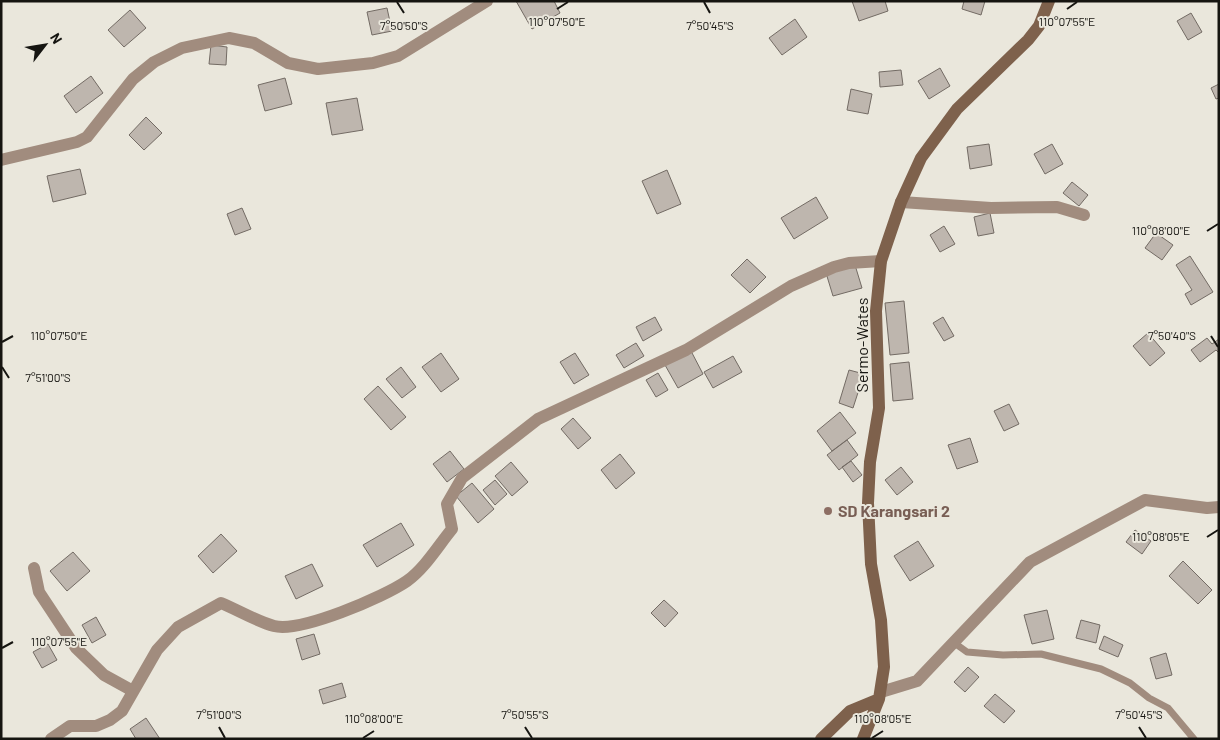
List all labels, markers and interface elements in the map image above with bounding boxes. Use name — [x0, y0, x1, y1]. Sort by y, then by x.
text: 110°07'50"E — [528, 14, 586, 28]
text: 110°07'55"E — [1039, 14, 1095, 28]
text: 7°50'50"S — [380, 18, 428, 32]
text: 7°50'45"S — [686, 18, 734, 32]
north arrow — [20, 20, 70, 70]
text: N — [47, 30, 66, 46]
text: 110°08'00"E — [1132, 223, 1190, 237]
street label: Sermo-Wates — [852, 298, 871, 392]
text: 110°07'50"E — [30, 328, 88, 342]
text: 7°50'40"S — [1148, 328, 1196, 342]
text: 7°51'00"S — [25, 370, 71, 384]
place label: SD Karangsari 2 — [838, 501, 950, 520]
marker: SD Karangsari 2 — [822, 505, 834, 517]
text: 110°08'05"E — [1132, 529, 1190, 543]
text: 110°07'55"E — [31, 634, 87, 648]
text: 7°51'00"S — [196, 707, 242, 721]
text: 7°50'55"S — [501, 707, 549, 721]
text: 7°50'45"S — [1115, 707, 1163, 721]
text: 110°08'00"E — [345, 711, 403, 725]
text: 110°08'05"E — [854, 711, 912, 725]

